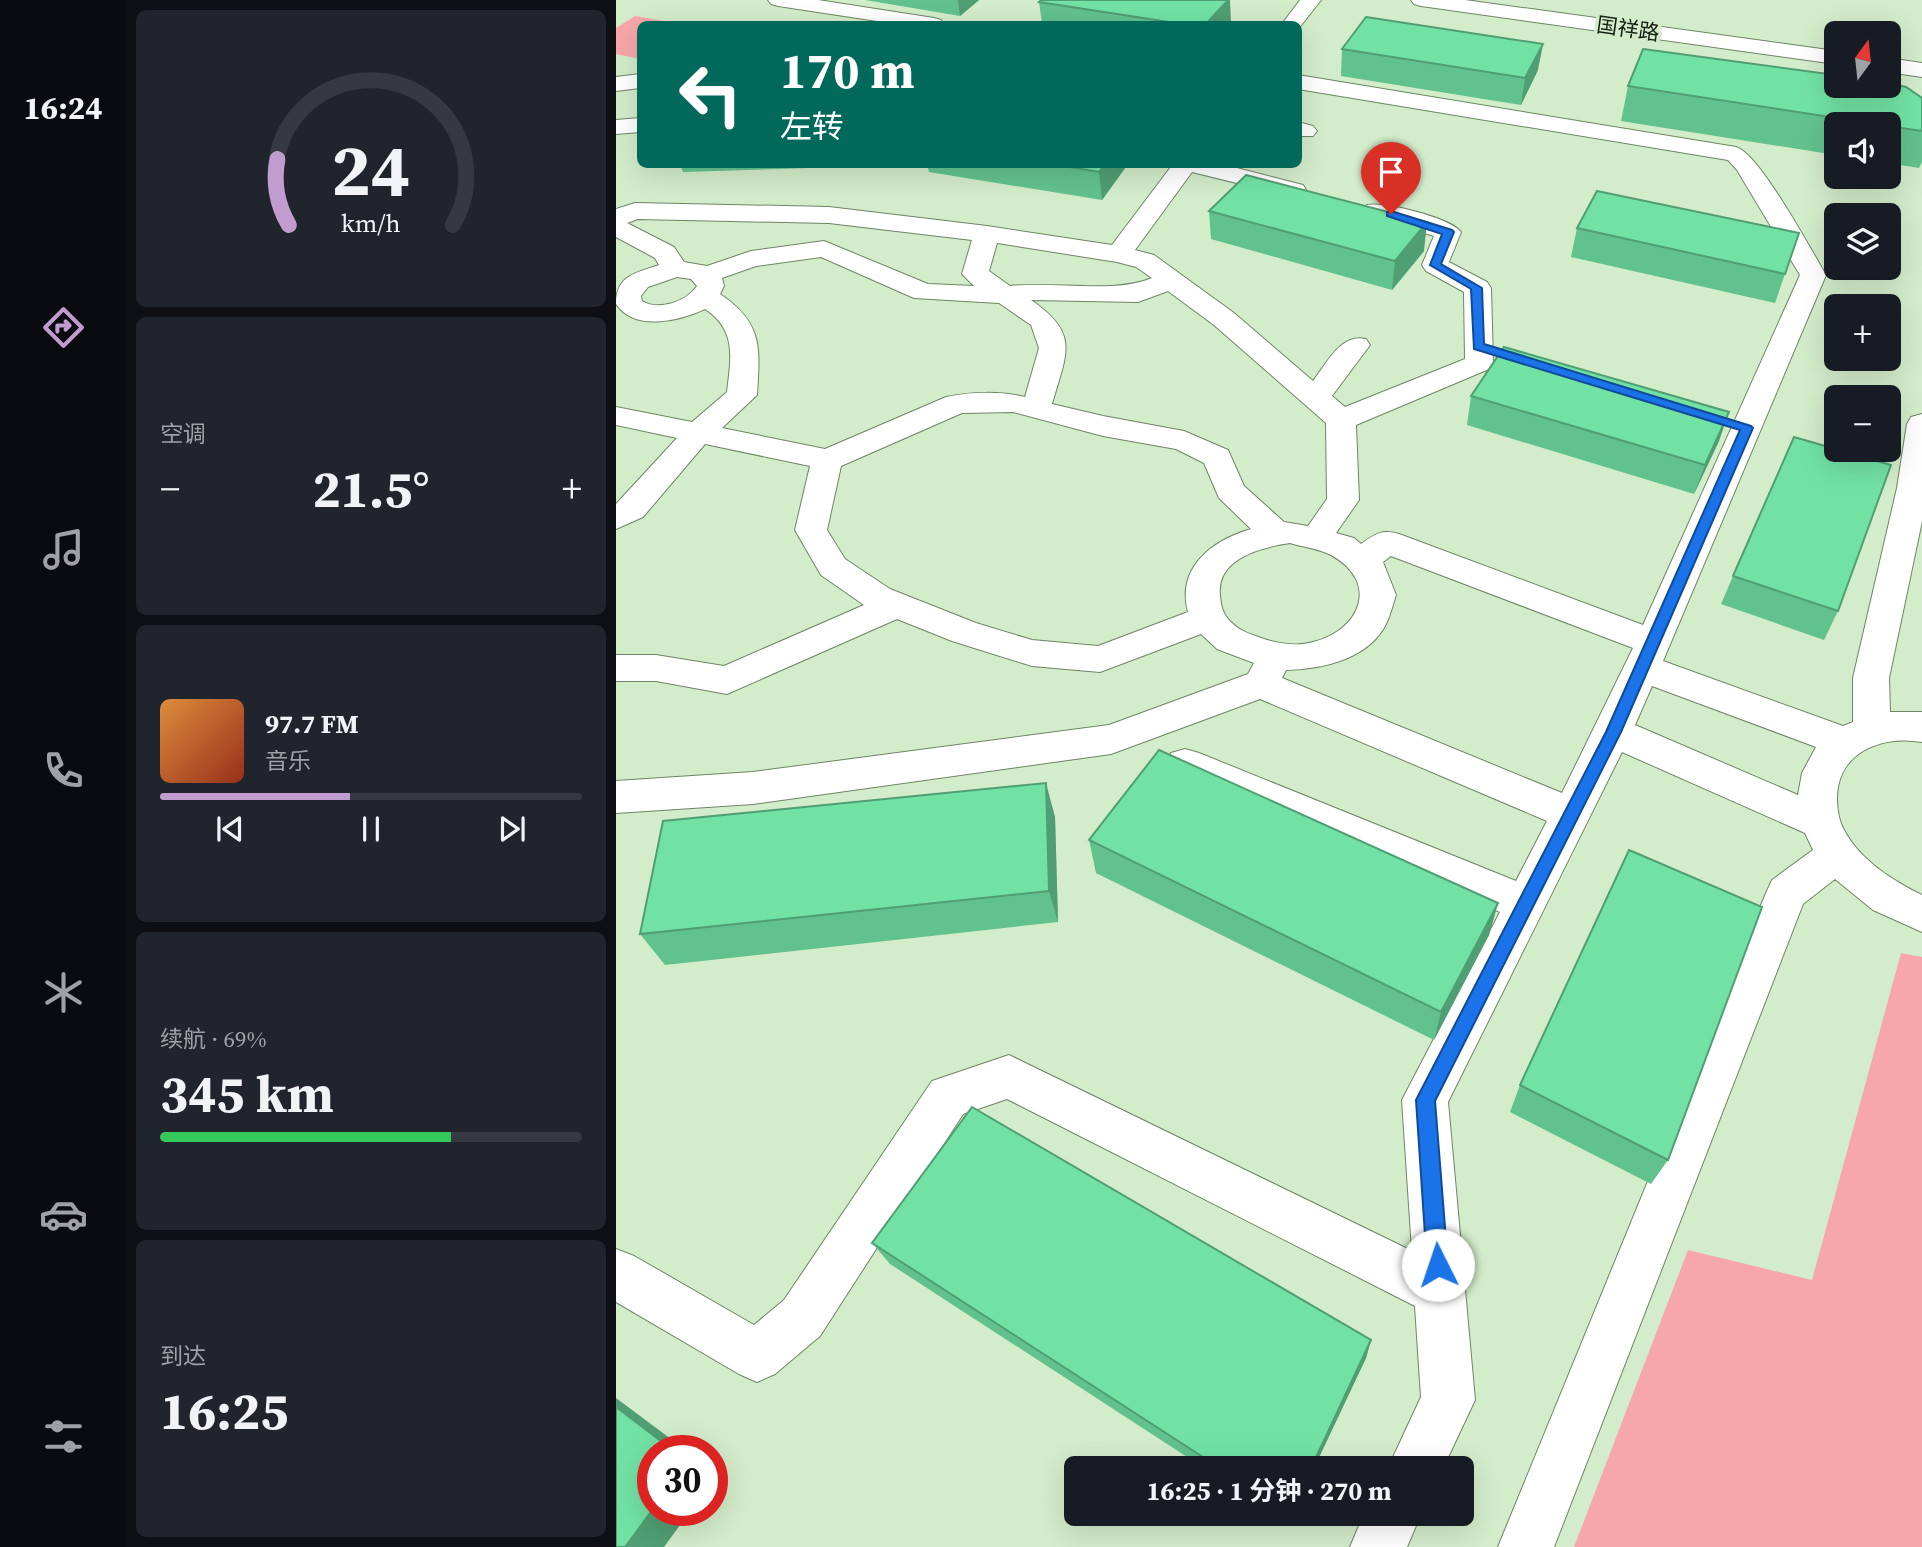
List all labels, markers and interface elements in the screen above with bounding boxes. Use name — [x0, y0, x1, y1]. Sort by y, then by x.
street label: 国祥路 — [1595, 10, 1661, 47]
north arrow — [1824, 21, 1900, 98]
map controls — [1824, 21, 1901, 462]
text: 170 m — [780, 37, 915, 104]
icon: left — [665, 49, 756, 140]
text: 16:24 — [24, 86, 102, 130]
text: 左转 — [780, 105, 844, 149]
button: sound — [1824, 112, 1901, 189]
text: 24 — [332, 120, 410, 219]
pin — [1361, 142, 1421, 214]
icon: arrive — [1372, 153, 1410, 191]
button: layers — [1824, 203, 1901, 280]
text: km/h — [341, 206, 401, 240]
button: + — [1824, 294, 1901, 371]
icon: directions — [39, 303, 88, 352]
button: − — [1824, 385, 1901, 462]
text: 空调 — [160, 418, 206, 450]
text: 21.5° — [312, 453, 430, 524]
text: − — [160, 463, 180, 515]
text: + — [562, 463, 582, 515]
icon: music — [39, 525, 88, 574]
text: 97.7 FM — [265, 706, 359, 742]
text: 音乐 — [265, 745, 311, 777]
icon: phone — [39, 746, 88, 795]
icon: previous — [211, 810, 249, 848]
icon: pause — [352, 810, 390, 848]
icon: next — [493, 810, 531, 848]
icon: climate — [39, 968, 88, 1017]
text: 续航 · 69% — [160, 1023, 267, 1055]
text: 345 km — [160, 1058, 334, 1129]
icon: car — [39, 1190, 88, 1239]
position arrow — [1401, 1228, 1475, 1302]
text: 到达 — [160, 1340, 206, 1372]
text: 16:25 — [160, 1375, 288, 1446]
icon: filters — [39, 1412, 88, 1461]
speed limit sign: 30 — [637, 1435, 728, 1526]
text: 16:25 · 1 分钟 · 270 m — [1146, 1473, 1392, 1509]

